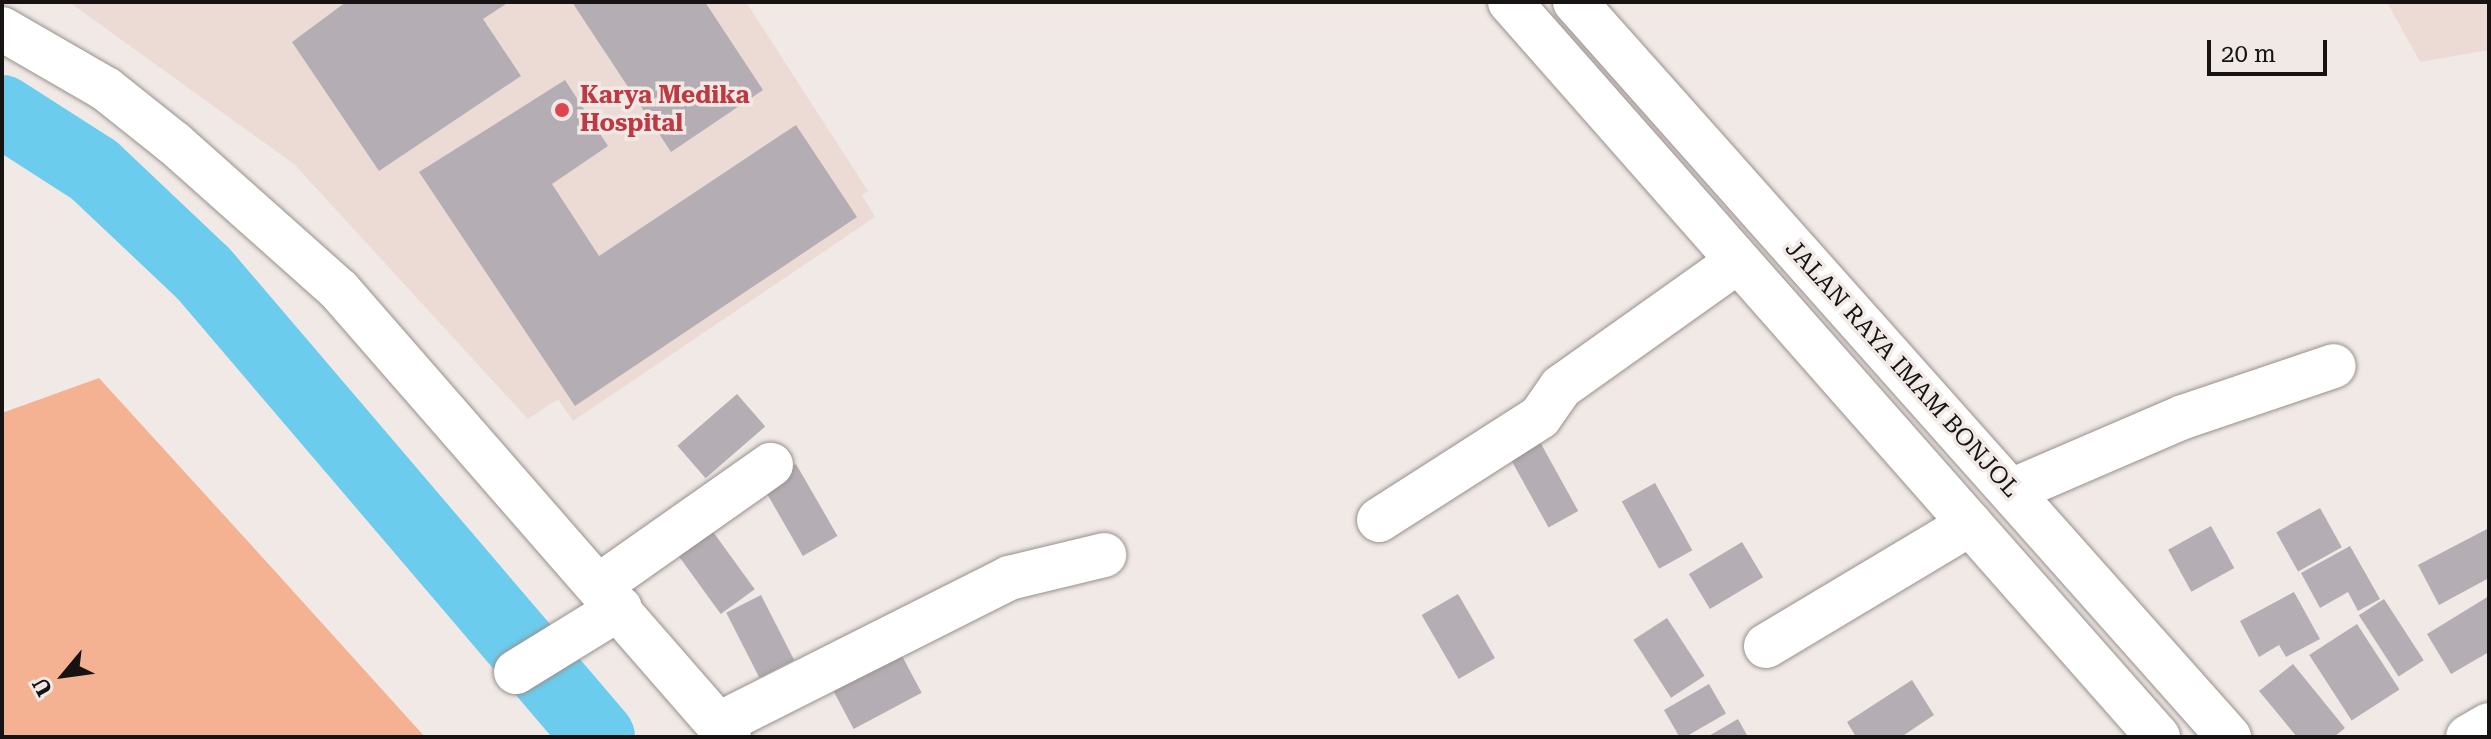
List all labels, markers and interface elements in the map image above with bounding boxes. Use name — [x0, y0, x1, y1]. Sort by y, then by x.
scale bar — [2211, 24, 2331, 74]
text: 20 m — [2221, 40, 2276, 68]
place label: Karya Medika Hospital — [580, 82, 750, 138]
marker: Karya Medika Hospital — [551, 99, 573, 121]
street label: JALAN RAYA IMAM BONJOL — [1779, 235, 2025, 503]
north arrow — [24, 635, 104, 715]
text: U — [28, 673, 58, 700]

